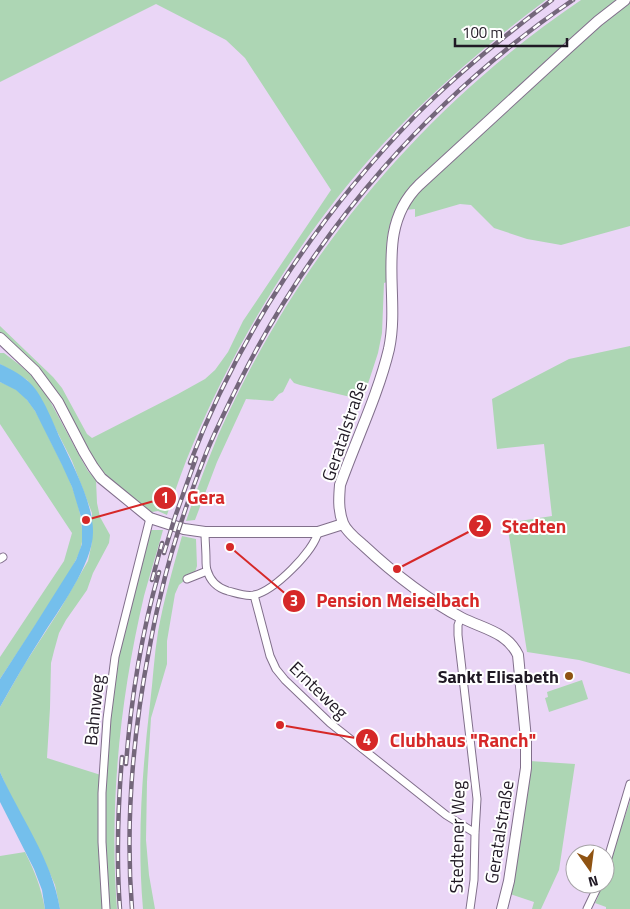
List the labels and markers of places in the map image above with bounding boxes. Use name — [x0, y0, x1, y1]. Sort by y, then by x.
callout: Gera — [152, 481, 235, 515]
callout: Stedten — [467, 509, 577, 543]
callout: Pension Meiselbach — [281, 584, 490, 618]
place label: Sankt Elisabeth — [438, 663, 559, 690]
marker: Sankt Elisabeth — [563, 670, 575, 682]
callout: Clubhaus "Ranch" — [355, 723, 546, 757]

